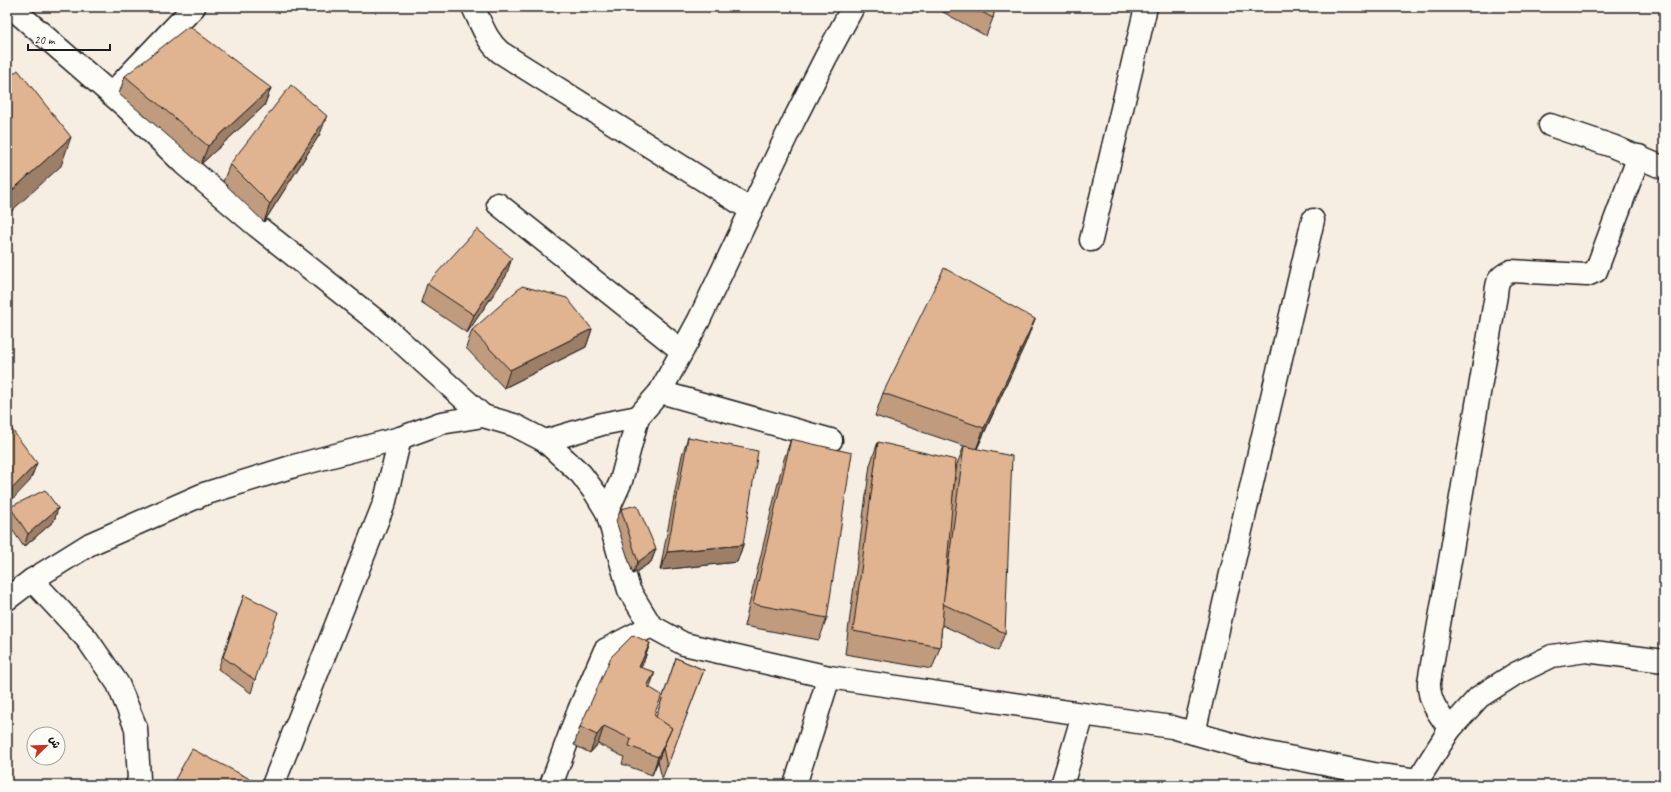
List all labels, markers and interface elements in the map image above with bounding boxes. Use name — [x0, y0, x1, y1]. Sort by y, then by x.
scale bar — [28, 26, 110, 52]
text: 20 m — [34, 32, 56, 48]
north arrow — [26, 726, 66, 766]
text: ش — [46, 734, 64, 750]

